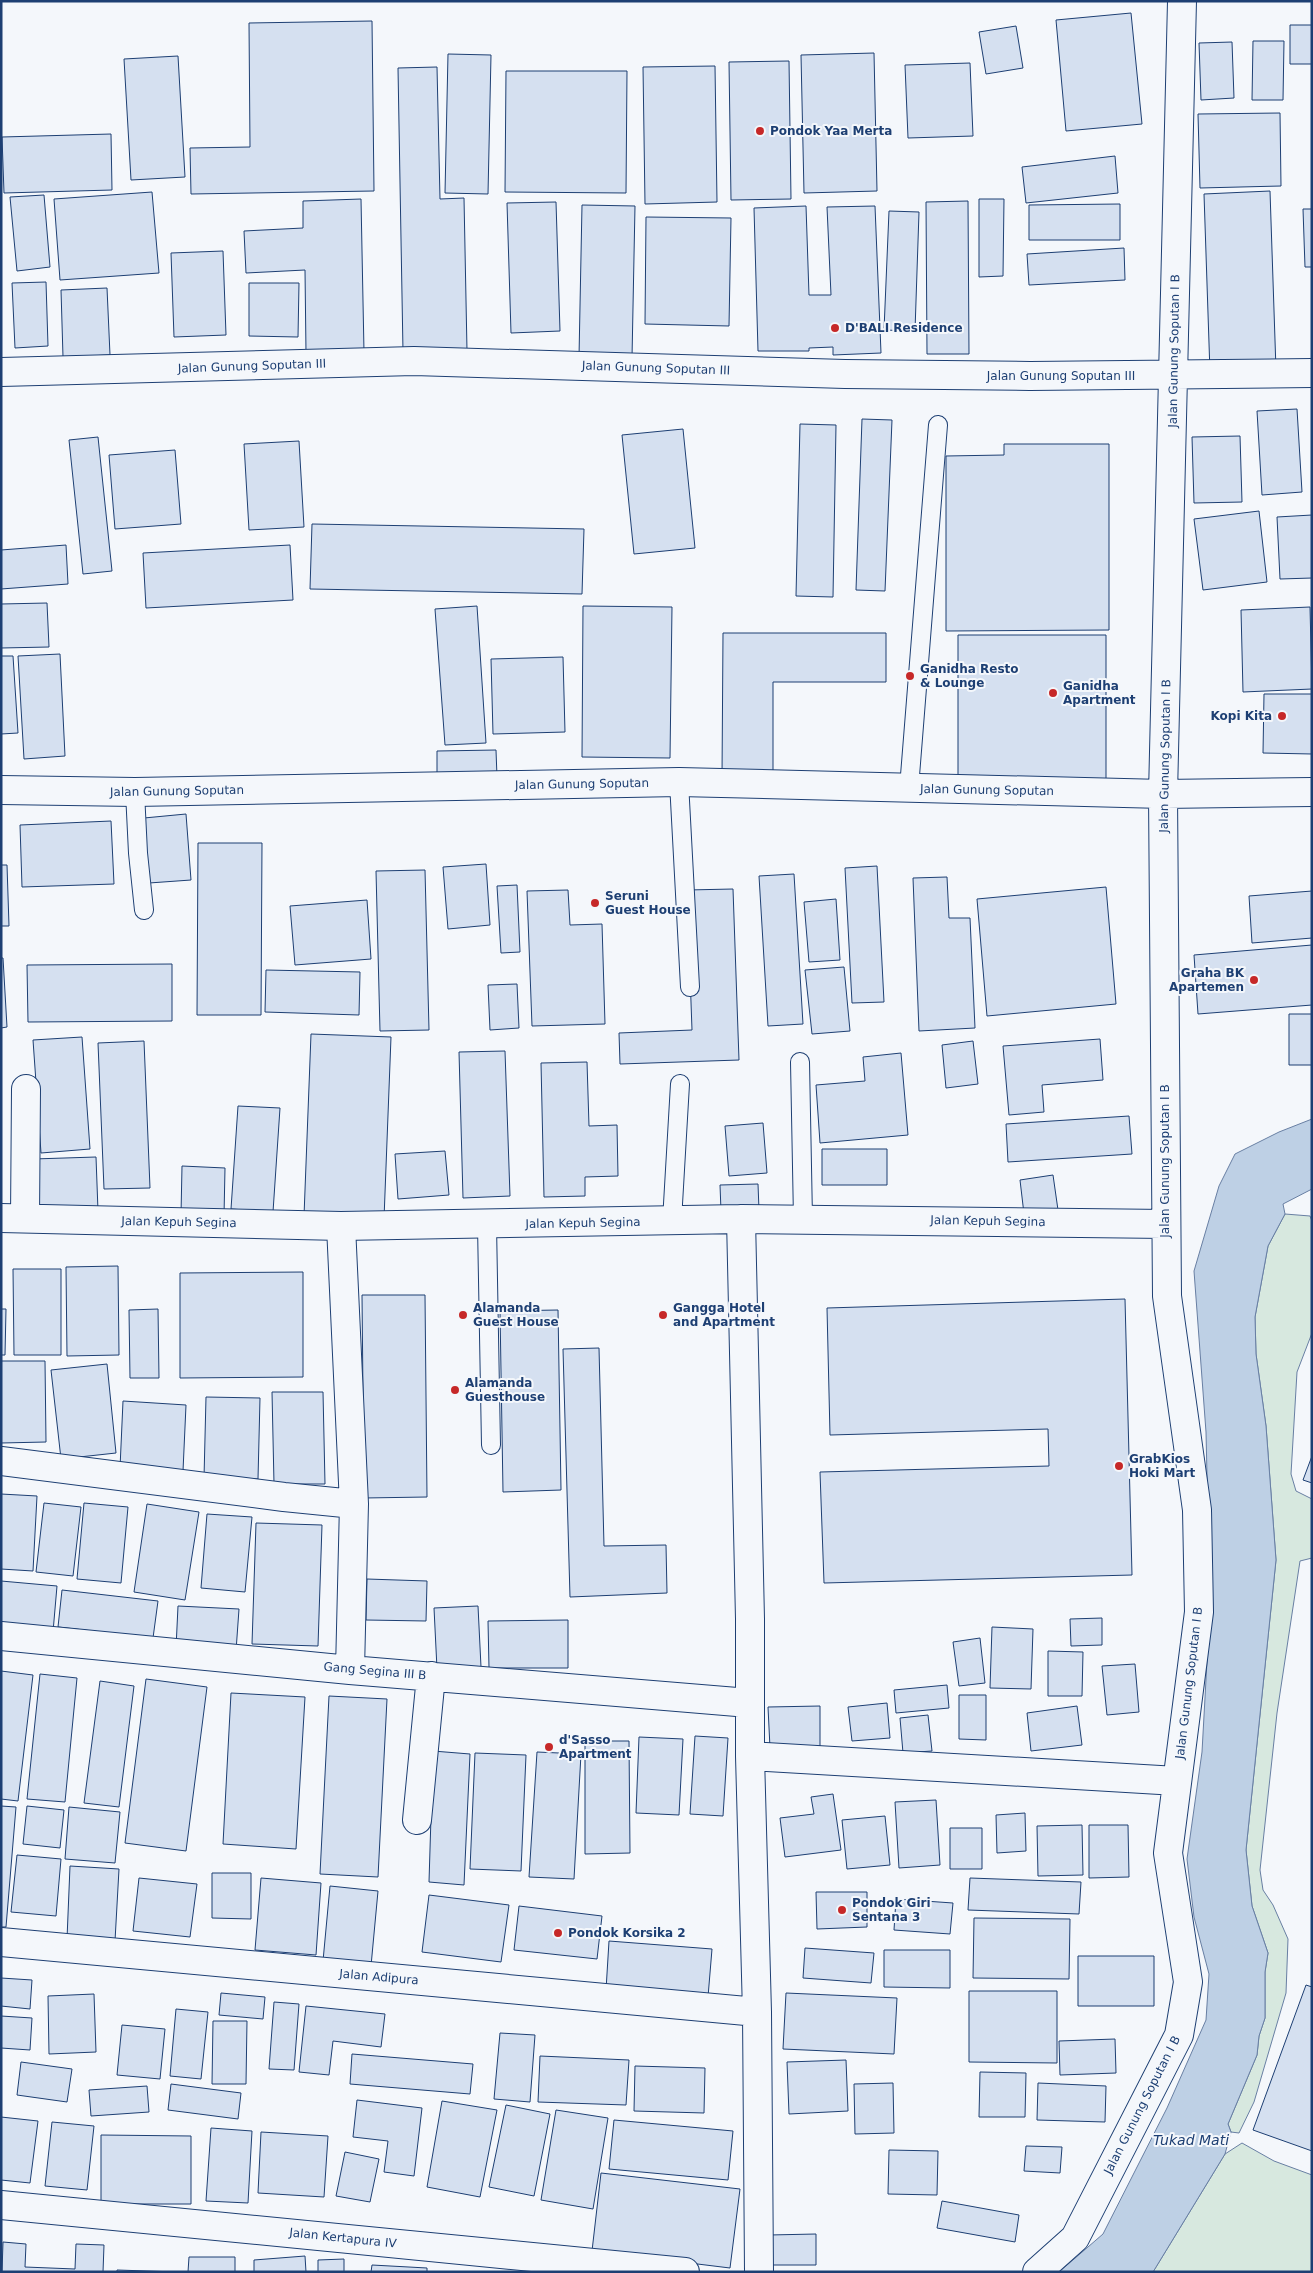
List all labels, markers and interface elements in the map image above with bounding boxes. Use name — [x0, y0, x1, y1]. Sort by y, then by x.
place label: Pondok Yaa Merta — [770, 124, 892, 138]
marker: Pondok Yaa Merta — [754, 125, 766, 137]
street label: Jalan Gunung Soputan I B — [1166, 274, 1182, 429]
place label: D'BALI Residence — [845, 321, 963, 335]
marker: D'BALI Residence — [829, 322, 841, 334]
street label: Jalan Gunung Soputan III — [177, 356, 326, 376]
street label: Jalan Gunung Soputan III — [581, 358, 730, 378]
street label: Jalan Gunung Soputan III — [986, 369, 1135, 383]
place label: Ganidha Resto & Lounge — [920, 662, 1019, 690]
marker: Ganidha Resto & Lounge — [904, 670, 916, 682]
place label: Ganidha Apartment — [1063, 679, 1136, 707]
street label: Jalan Gunung Soputan I B — [1157, 679, 1173, 834]
marker: Ganidha Apartment — [1047, 687, 1059, 699]
place label: Kopi Kita — [1211, 709, 1272, 723]
marker: Kopi Kita — [1276, 710, 1288, 722]
street label: Jalan Gunung Soputan — [514, 776, 649, 792]
street label: Jalan Gunung Soputan — [919, 782, 1054, 798]
street label: Jalan Gunung Soputan — [109, 783, 244, 799]
place label: Seruni Guest House — [605, 889, 691, 917]
marker: Seruni Guest House — [589, 897, 601, 909]
place label: Graha BK Apartemen — [1169, 966, 1245, 994]
marker: Graha BK Apartemen — [1248, 974, 1260, 986]
street label: Jalan Gunung Soputan I B — [1158, 1084, 1172, 1239]
street label: Jalan Kepuh Segina — [929, 1213, 1046, 1229]
street label: Jalan Kepuh Segina — [120, 1214, 237, 1230]
street label: Jalan Kepuh Segina — [524, 1215, 641, 1231]
place label: Alamanda Guest House — [473, 1301, 559, 1329]
place label: Gangga Hotel and Apartment — [673, 1301, 775, 1329]
marker: Alamanda Guest House — [457, 1309, 469, 1321]
marker: Gangga Hotel and Apartment — [657, 1309, 669, 1321]
place label: Alamanda Guesthouse — [465, 1376, 545, 1404]
marker: Alamanda Guesthouse — [449, 1384, 461, 1396]
place label: GrabKios Hoki Mart — [1129, 1452, 1196, 1480]
marker: GrabKios Hoki Mart — [1113, 1460, 1125, 1472]
street label: Jalan Gunung Soputan I B — [1173, 1606, 1205, 1761]
street label: Gang Segina III B — [323, 1660, 427, 1682]
place label: d'Sasso Apartment — [559, 1733, 632, 1761]
marker: d'Sasso Apartment — [543, 1741, 555, 1753]
place label: Pondok Giri Sentana 3 — [852, 1896, 931, 1924]
marker: Pondok Giri Sentana 3 — [836, 1904, 848, 1916]
place label: Pondok Korsika 2 — [568, 1926, 686, 1940]
marker: Pondok Korsika 2 — [552, 1927, 564, 1939]
street label: Jalan Adipura — [338, 1966, 419, 1987]
street label: Jalan Gunung Soputan I B — [1100, 2033, 1183, 2177]
water label: Tukad Mati — [1153, 2132, 1229, 2148]
street label: Jalan Kertapura IV — [288, 2225, 398, 2251]

